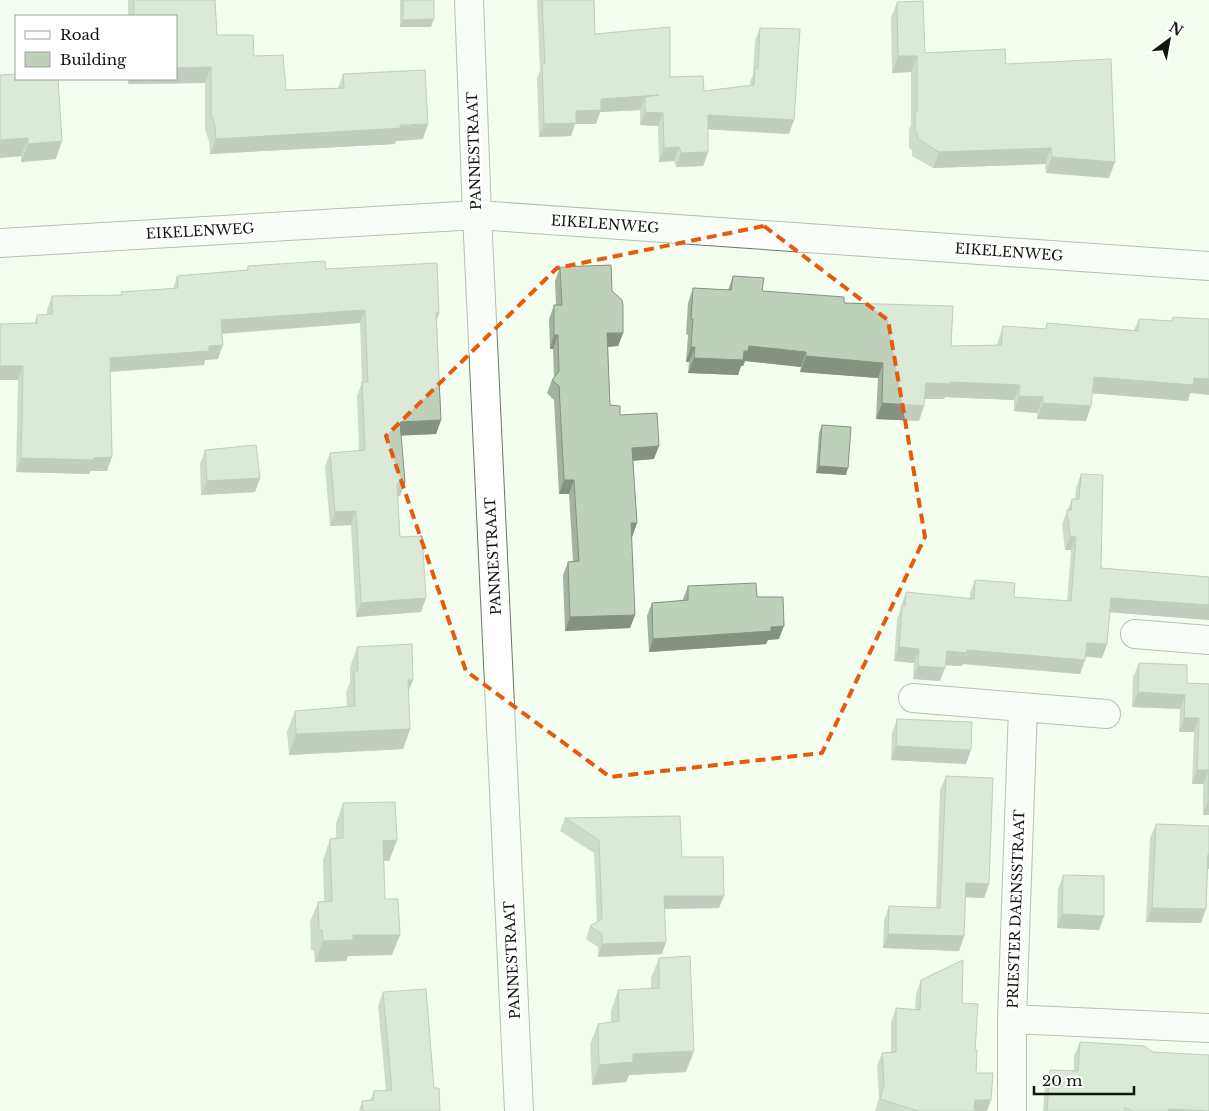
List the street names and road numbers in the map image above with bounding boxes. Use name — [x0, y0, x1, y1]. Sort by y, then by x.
street label: PANNESTRAAT — [463, 92, 485, 210]
street label: EIKELENWEG — [550, 211, 660, 237]
street label: EIKELENWEG — [145, 219, 255, 243]
street label: EIKELENWEG — [954, 239, 1064, 265]
street label: PANNESTRAAT — [481, 497, 505, 615]
street label: PRIESTER DAENSSTRAAT — [1004, 809, 1028, 1009]
street label: PANNESTRAAT — [500, 901, 524, 1019]

